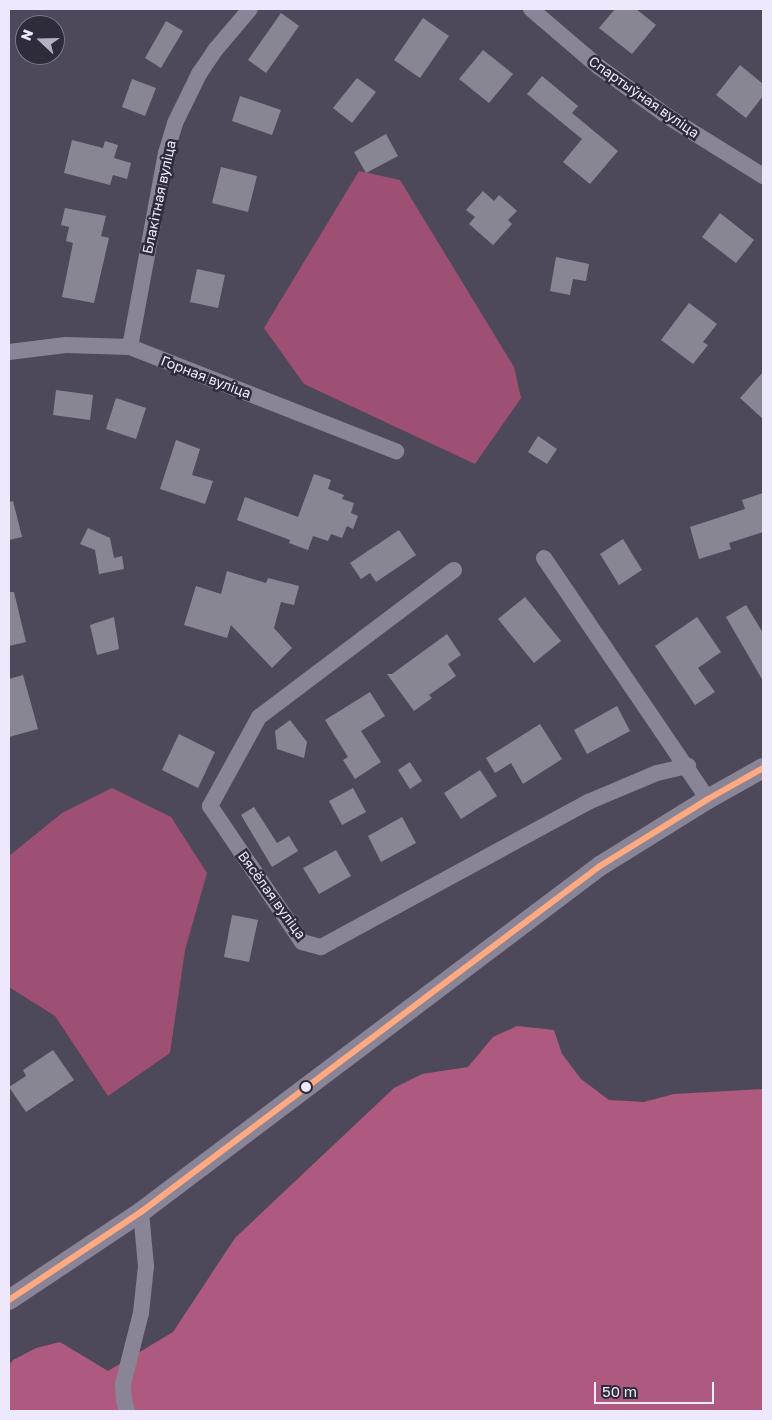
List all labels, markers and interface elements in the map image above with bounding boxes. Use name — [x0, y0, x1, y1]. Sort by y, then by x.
north arrow — [15, 15, 65, 65]
text: N — [17, 27, 36, 43]
street label: Спартыўная вуліца — [586, 53, 702, 141]
street label: Блакітная вуліца — [139, 139, 179, 255]
street label: Горная вуліца — [159, 352, 253, 402]
street label: Вясёлая вуліца — [235, 848, 309, 942]
unlabelled marker — [301, 1082, 311, 1092]
scale bar — [597, 1372, 717, 1404]
text: 50 m — [602, 1382, 637, 1400]

